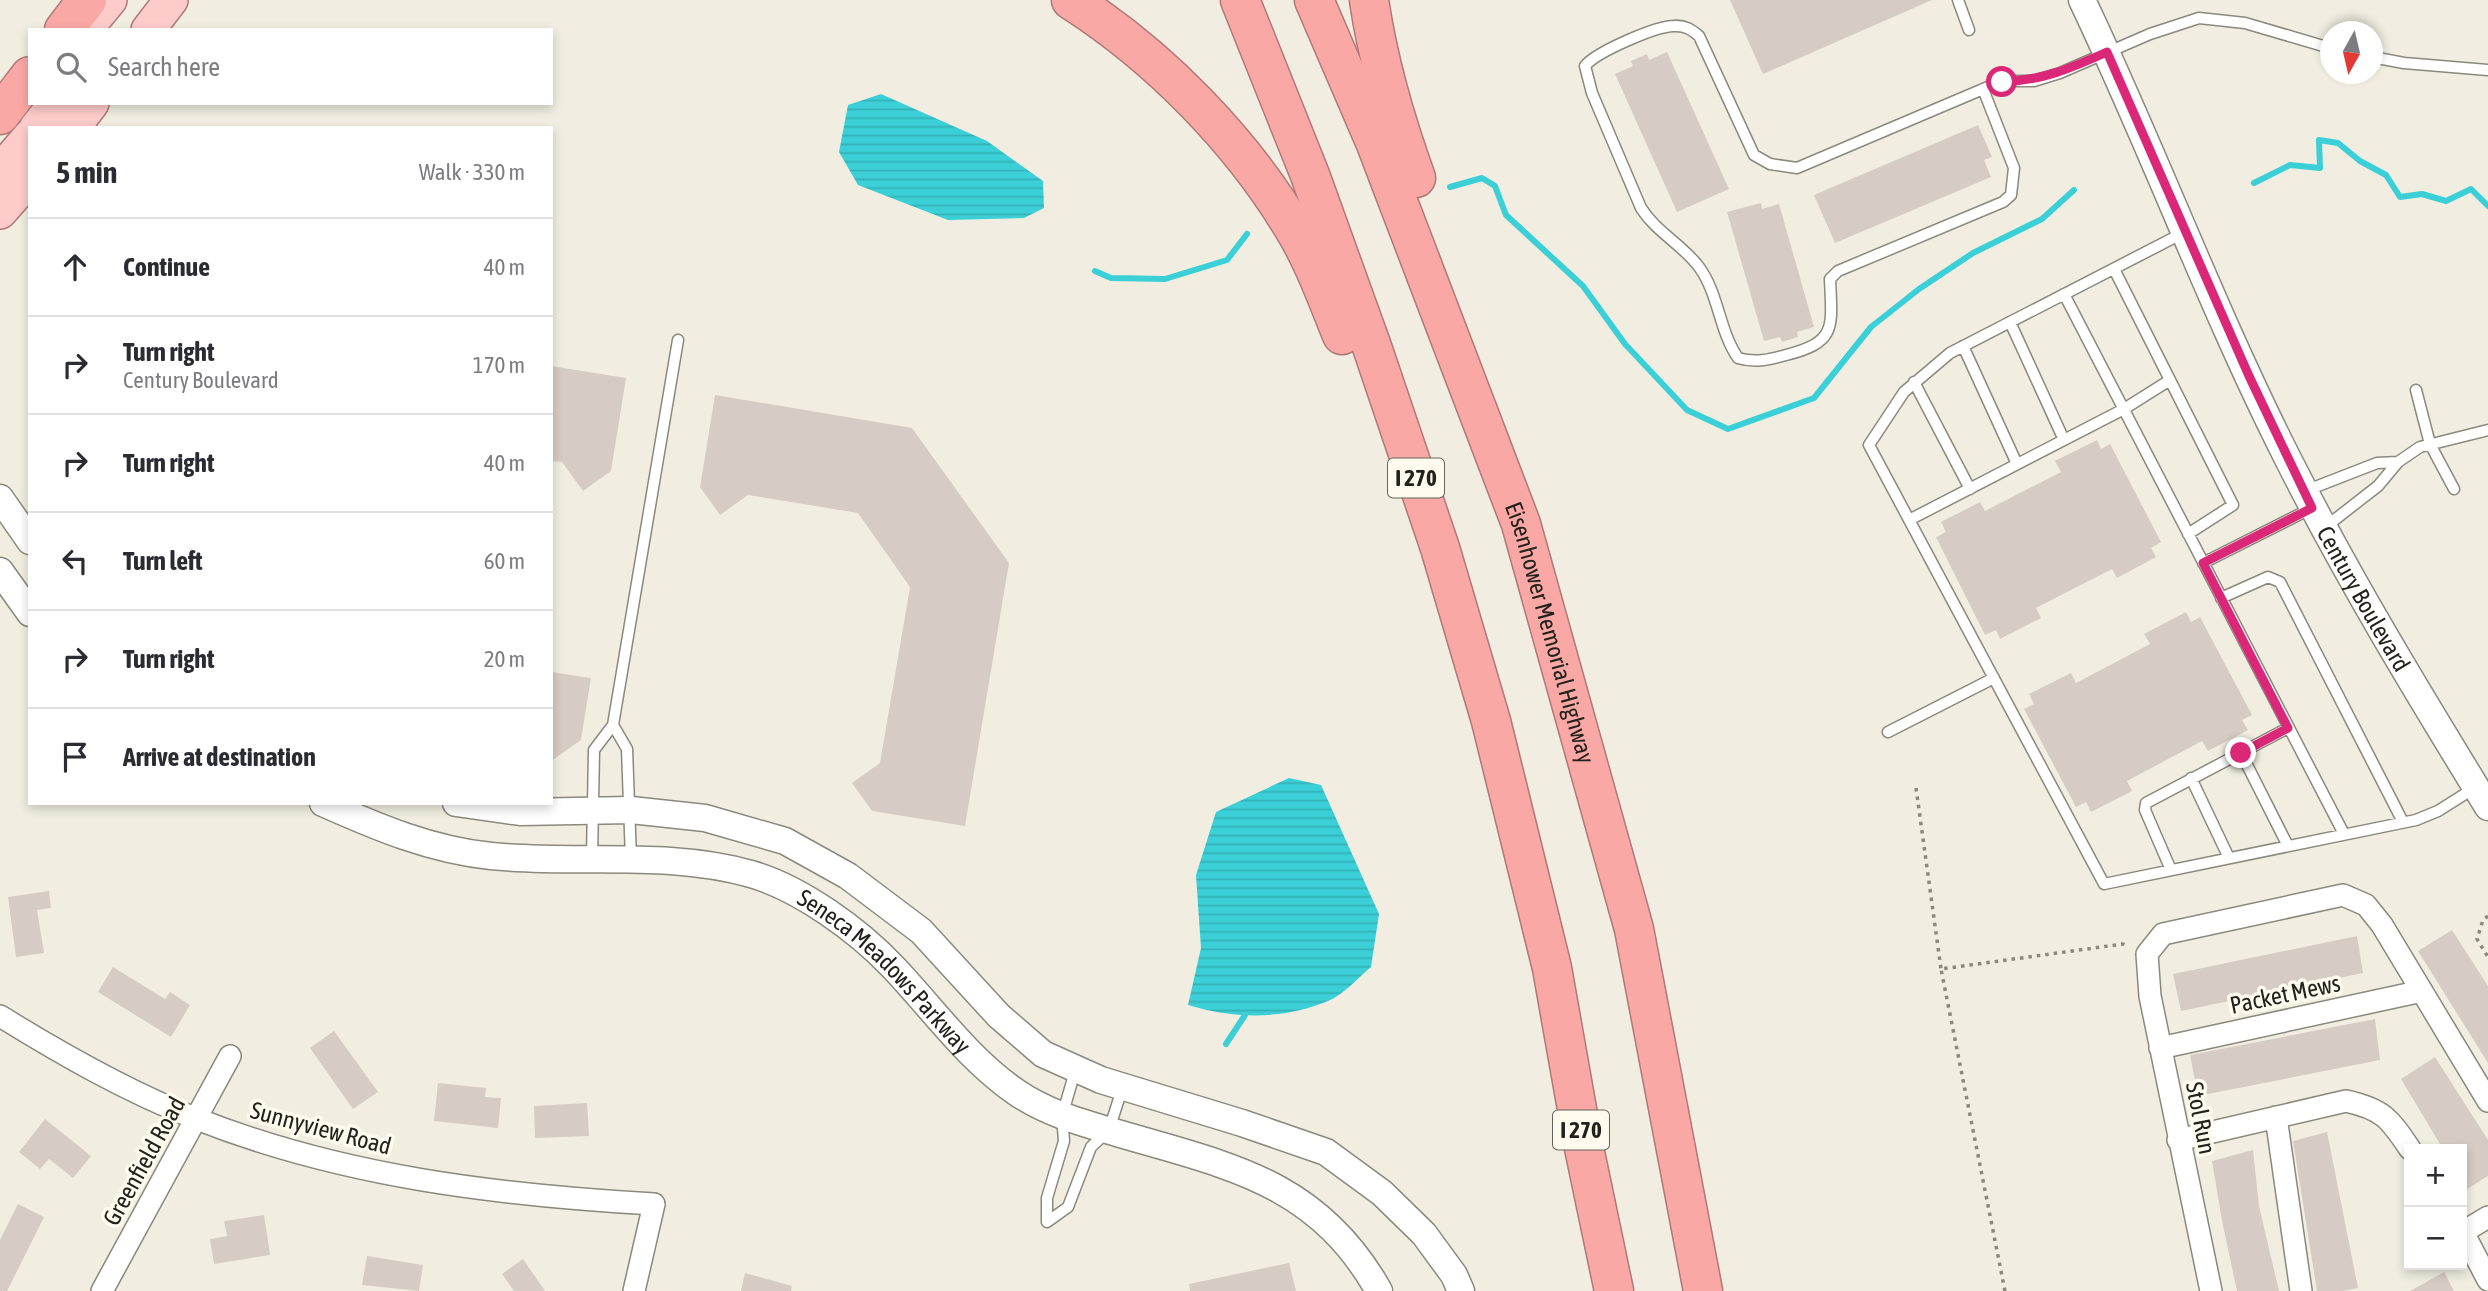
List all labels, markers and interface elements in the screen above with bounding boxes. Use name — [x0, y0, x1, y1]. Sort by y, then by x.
north arrow — [2320, 21, 2383, 84]
search box — [28, 28, 553, 105]
icon: search — [52, 48, 90, 86]
text: Search here — [108, 52, 220, 82]
route start — [1986, 66, 2017, 97]
text: 5 min — [56, 155, 117, 189]
text: Walk · 330 m — [419, 159, 525, 185]
icon: ahead — [56, 248, 94, 286]
text: Continue — [123, 252, 210, 282]
text: 40 m — [484, 254, 525, 280]
text: Turn right — [123, 337, 214, 367]
icon: right — [56, 346, 94, 384]
text: 170 m — [473, 352, 525, 378]
text: Century Boulevard — [123, 367, 279, 393]
icon: right — [56, 444, 94, 482]
text: Turn right — [123, 448, 214, 478]
text: 40 m — [484, 450, 525, 476]
road number: I 270 — [1388, 458, 1444, 498]
street label: Eisenhower Memorial Highway — [1500, 498, 1601, 766]
street label: Century Boulevard — [2312, 521, 2416, 676]
icon: left — [56, 542, 94, 580]
text: Turn left — [123, 546, 203, 576]
text: 60 m — [484, 548, 525, 574]
icon: right — [56, 640, 94, 678]
text: Turn right — [123, 644, 214, 674]
text: 20 m — [484, 646, 525, 672]
route end — [2225, 737, 2256, 768]
icon: arrive — [56, 738, 94, 776]
text: Arrive at destination — [123, 742, 316, 772]
street label: Seneca Meadows Parkway — [793, 883, 977, 1059]
street label: Packet Mews — [2227, 969, 2343, 1019]
street label: Stol Run — [2181, 1080, 2221, 1156]
street label: Greenfield Road — [98, 1092, 190, 1230]
street label: Sunnyview Road — [248, 1096, 394, 1160]
road number: I 270 — [1553, 1110, 1609, 1149]
map controls — [2404, 1144, 2467, 1270]
button: + — [2404, 1144, 2467, 1207]
button: − — [2404, 1207, 2467, 1270]

